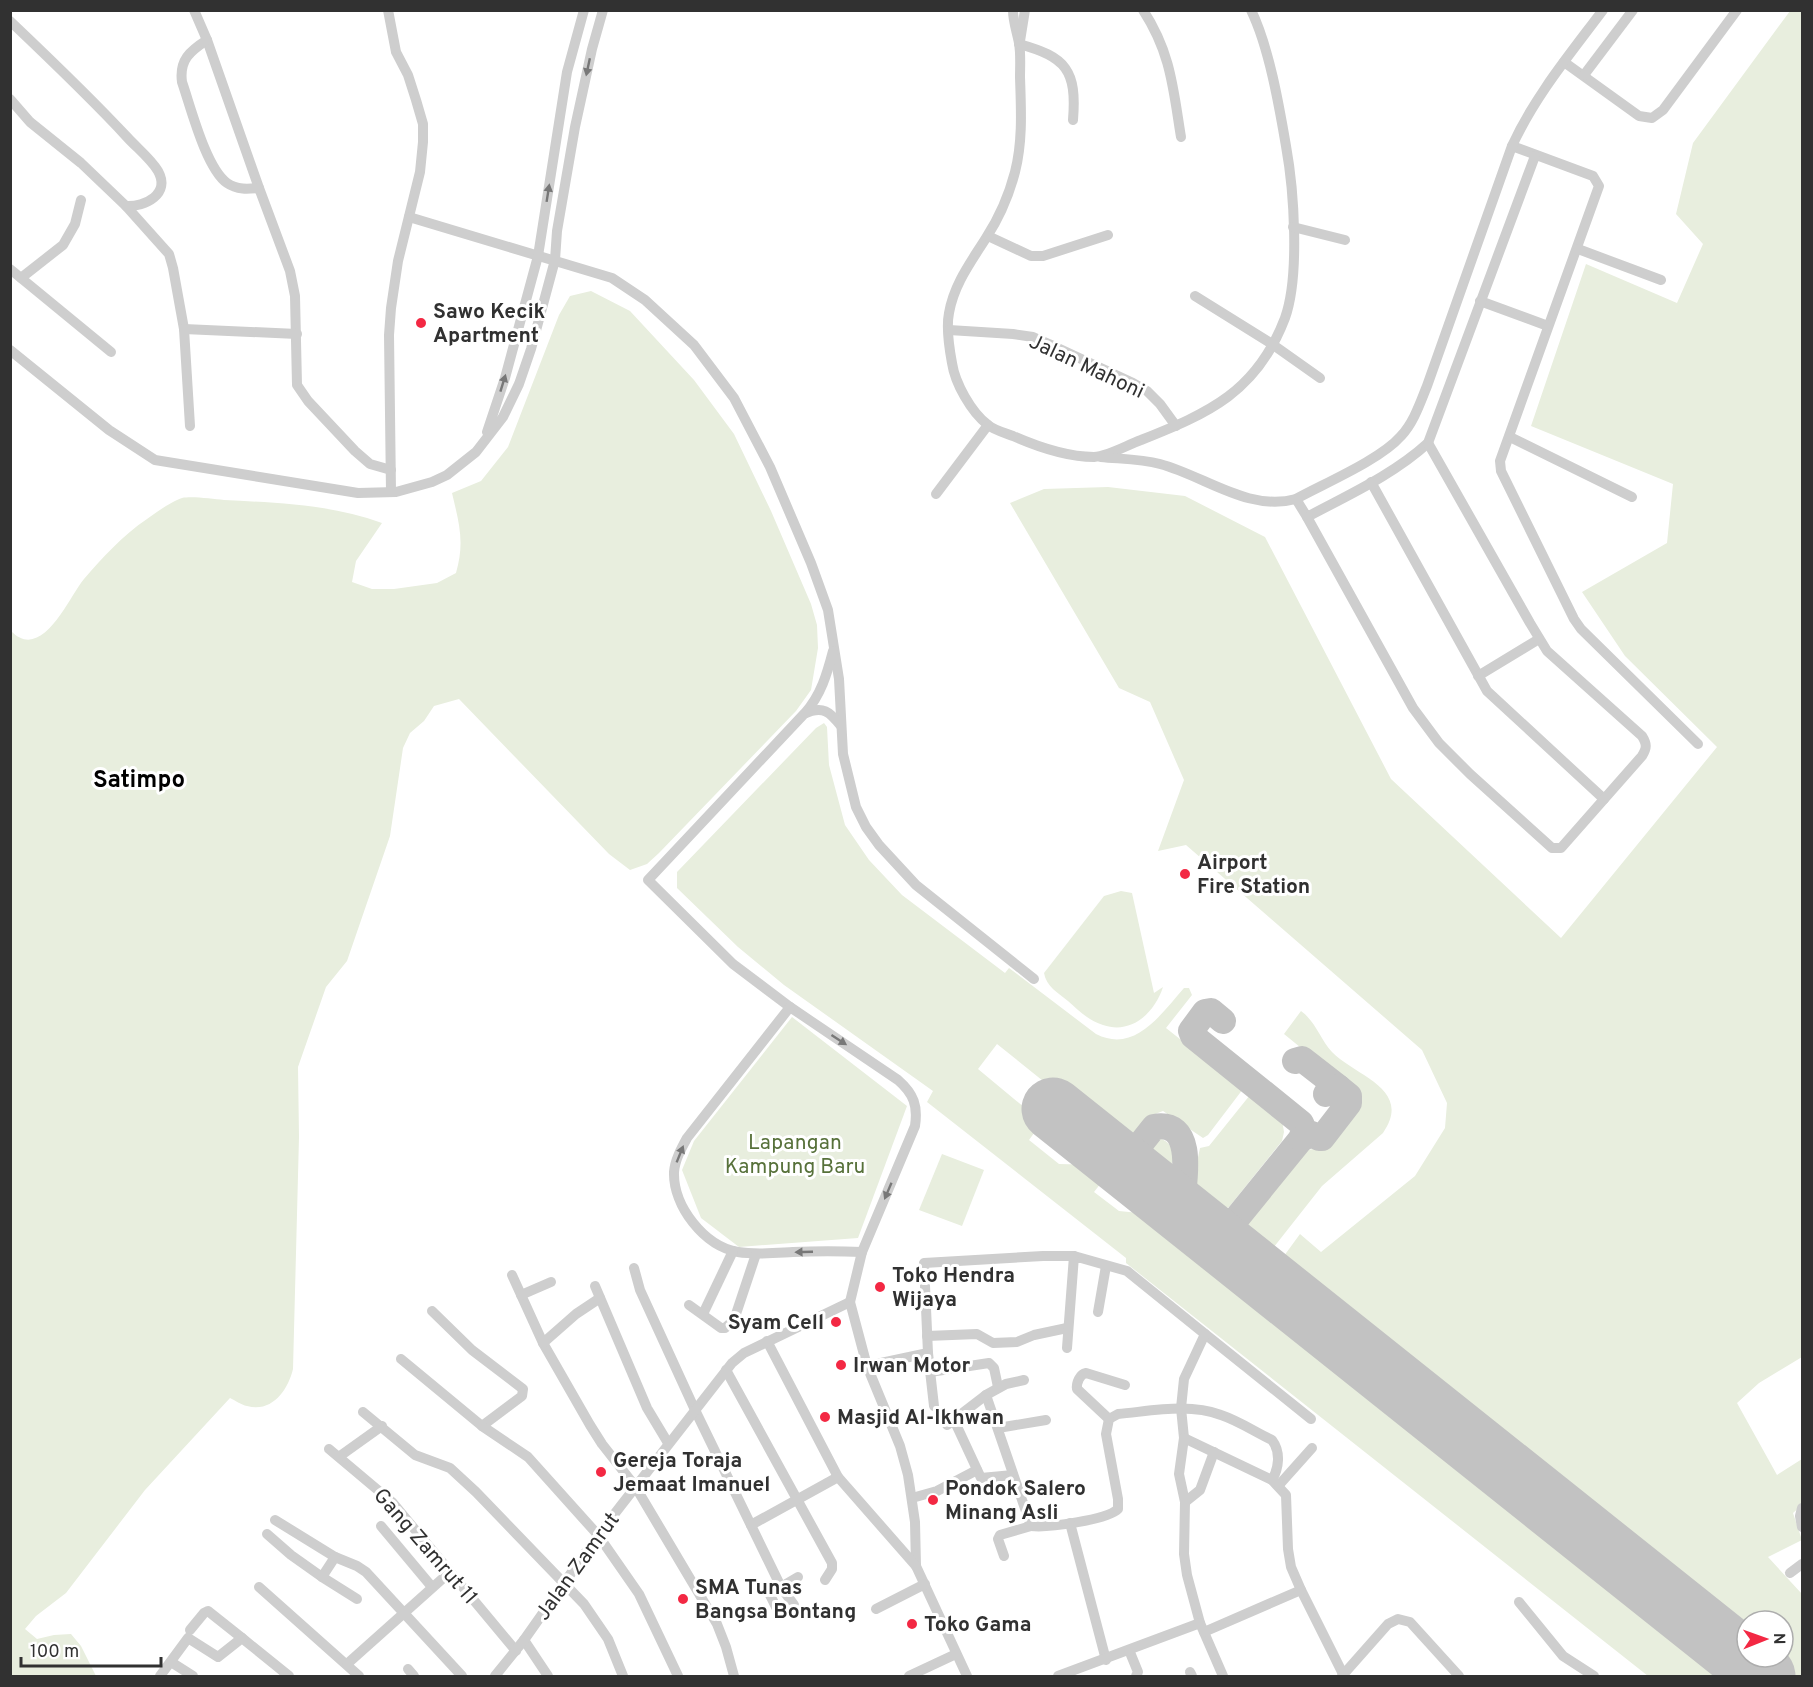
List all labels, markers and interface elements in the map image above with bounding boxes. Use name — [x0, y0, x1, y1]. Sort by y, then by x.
one-way arrow — [583, 58, 592, 77]
one-way arrow — [543, 183, 552, 202]
place label: Sawo Kecik Apartment — [433, 299, 546, 350]
marker: Sawo Kecik Apartment — [414, 316, 428, 330]
street label: Jalan Mahoni — [1024, 329, 1148, 406]
one-way arrow — [499, 374, 508, 392]
district label: Satimpo — [93, 766, 185, 796]
place label: Airport Fire Station — [1197, 850, 1310, 901]
marker: Airport Fire Station — [1178, 867, 1192, 881]
one-way arrow — [830, 1034, 847, 1045]
park label: Lapangan Kampung Baru — [725, 1130, 865, 1181]
one-way arrow — [675, 1144, 685, 1162]
one-way arrow — [883, 1182, 893, 1200]
one-way arrow — [794, 1247, 813, 1256]
place label: Toko Hendra Wijaya — [892, 1263, 1015, 1314]
marker: Toko Hendra Wijaya — [873, 1280, 887, 1294]
place label: Syam Cell — [728, 1310, 824, 1337]
marker: Syam Cell — [829, 1315, 843, 1329]
place label: Irwan Motor — [853, 1353, 970, 1380]
marker: Irwan Motor — [834, 1358, 848, 1372]
place label: Masjid Al-Ikhwan — [837, 1405, 1004, 1432]
marker: Masjid Al-Ikhwan — [818, 1410, 832, 1424]
place label: Gereja Toraja Jemaat Imanuel — [613, 1448, 770, 1499]
marker: Gereja Toraja Jemaat Imanuel — [594, 1465, 608, 1479]
place label: Pondok Salero Minang Asli — [945, 1476, 1086, 1527]
street label: Gang Zamrut 11 — [367, 1483, 483, 1611]
marker: Pondok Salero Minang Asli — [926, 1493, 940, 1507]
street label: Jalan Zamrut — [530, 1508, 626, 1626]
place label: SMA Tunas Bangsa Bontang — [695, 1575, 856, 1626]
marker: SMA Tunas Bangsa Bontang — [676, 1592, 690, 1606]
north arrow — [1735, 1609, 1795, 1669]
place label: Toko Gama — [924, 1612, 1031, 1639]
marker: Toko Gama — [905, 1617, 919, 1631]
scale bar — [21, 1630, 160, 1668]
text: N — [1768, 1633, 1788, 1645]
text: 100 m — [30, 1641, 79, 1664]

